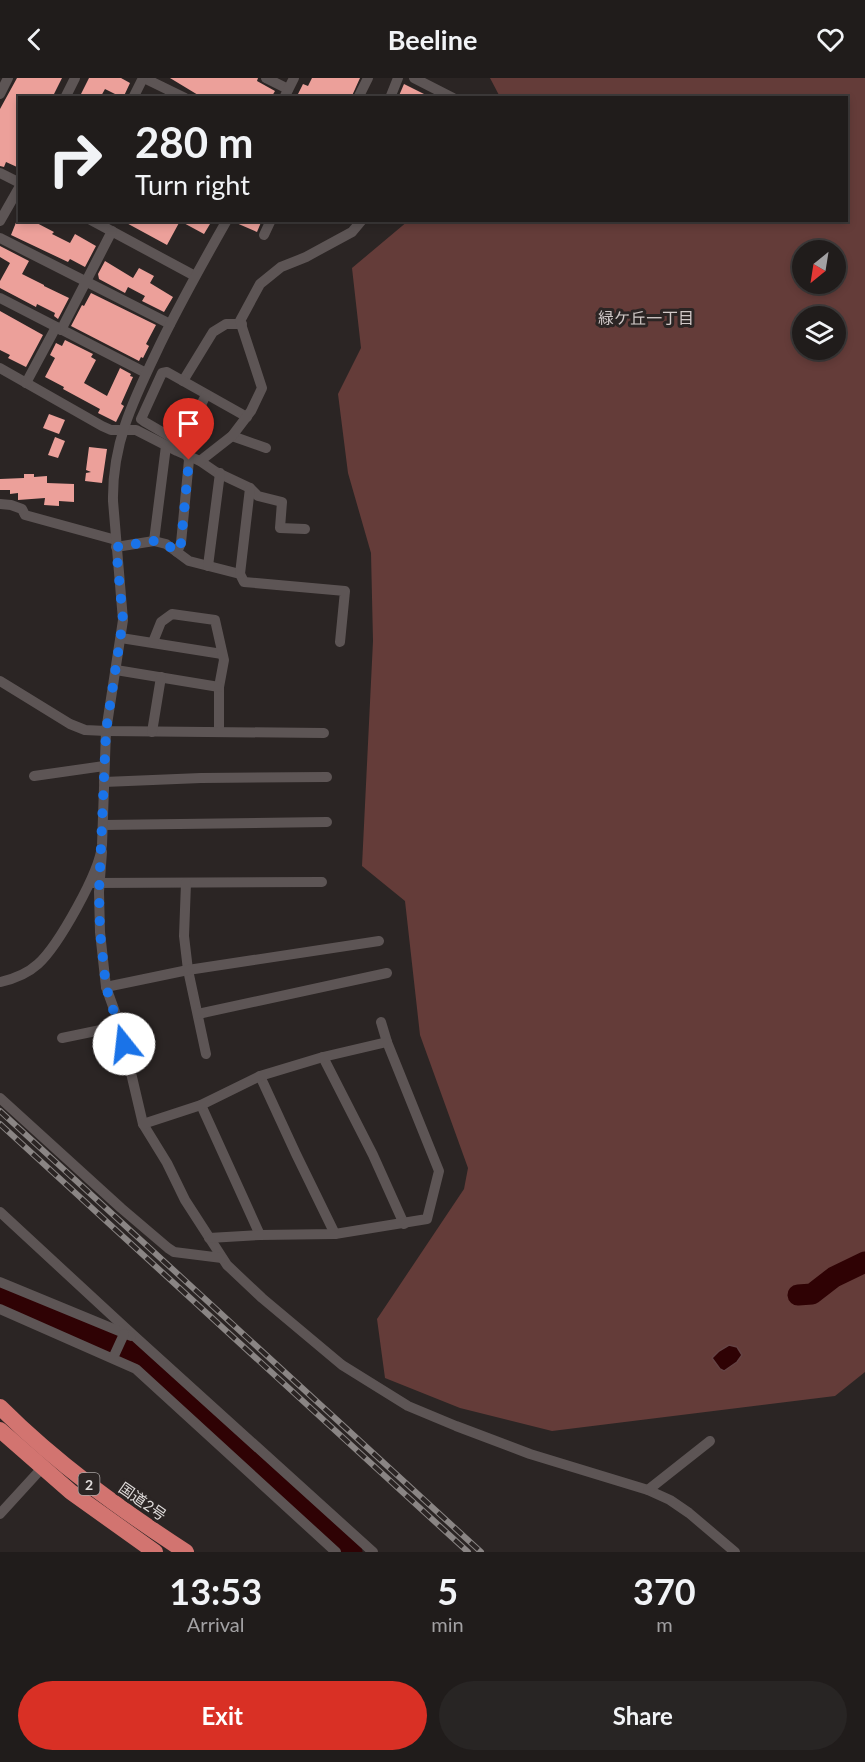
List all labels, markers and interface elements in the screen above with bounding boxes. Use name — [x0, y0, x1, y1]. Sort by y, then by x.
icon: back — [18, 23, 51, 56]
text: Beeline — [388, 23, 477, 56]
icon: heart — [814, 23, 847, 56]
text: 280 m — [135, 117, 253, 167]
icon: right — [36, 120, 114, 198]
text: Turn right — [135, 168, 250, 201]
north arrow — [792, 240, 846, 294]
map controls — [792, 240, 846, 360]
button: layers — [792, 306, 846, 360]
district label: 緑ケ丘一丁目 — [598, 308, 694, 327]
pin — [163, 398, 214, 460]
icon: arrive — [172, 407, 205, 440]
position arrow — [92, 1012, 156, 1076]
road number: 2 — [78, 1473, 100, 1495]
street label: 国道2号 — [116, 1478, 170, 1524]
text: 13:53 — [169, 1569, 262, 1613]
text: 5 — [437, 1569, 458, 1613]
text: 370 — [633, 1569, 696, 1613]
text: Arrival — [187, 1612, 244, 1636]
text: min — [431, 1612, 464, 1636]
text: m — [656, 1612, 673, 1636]
button: Exit — [18, 1681, 427, 1750]
button: Share — [439, 1681, 847, 1750]

